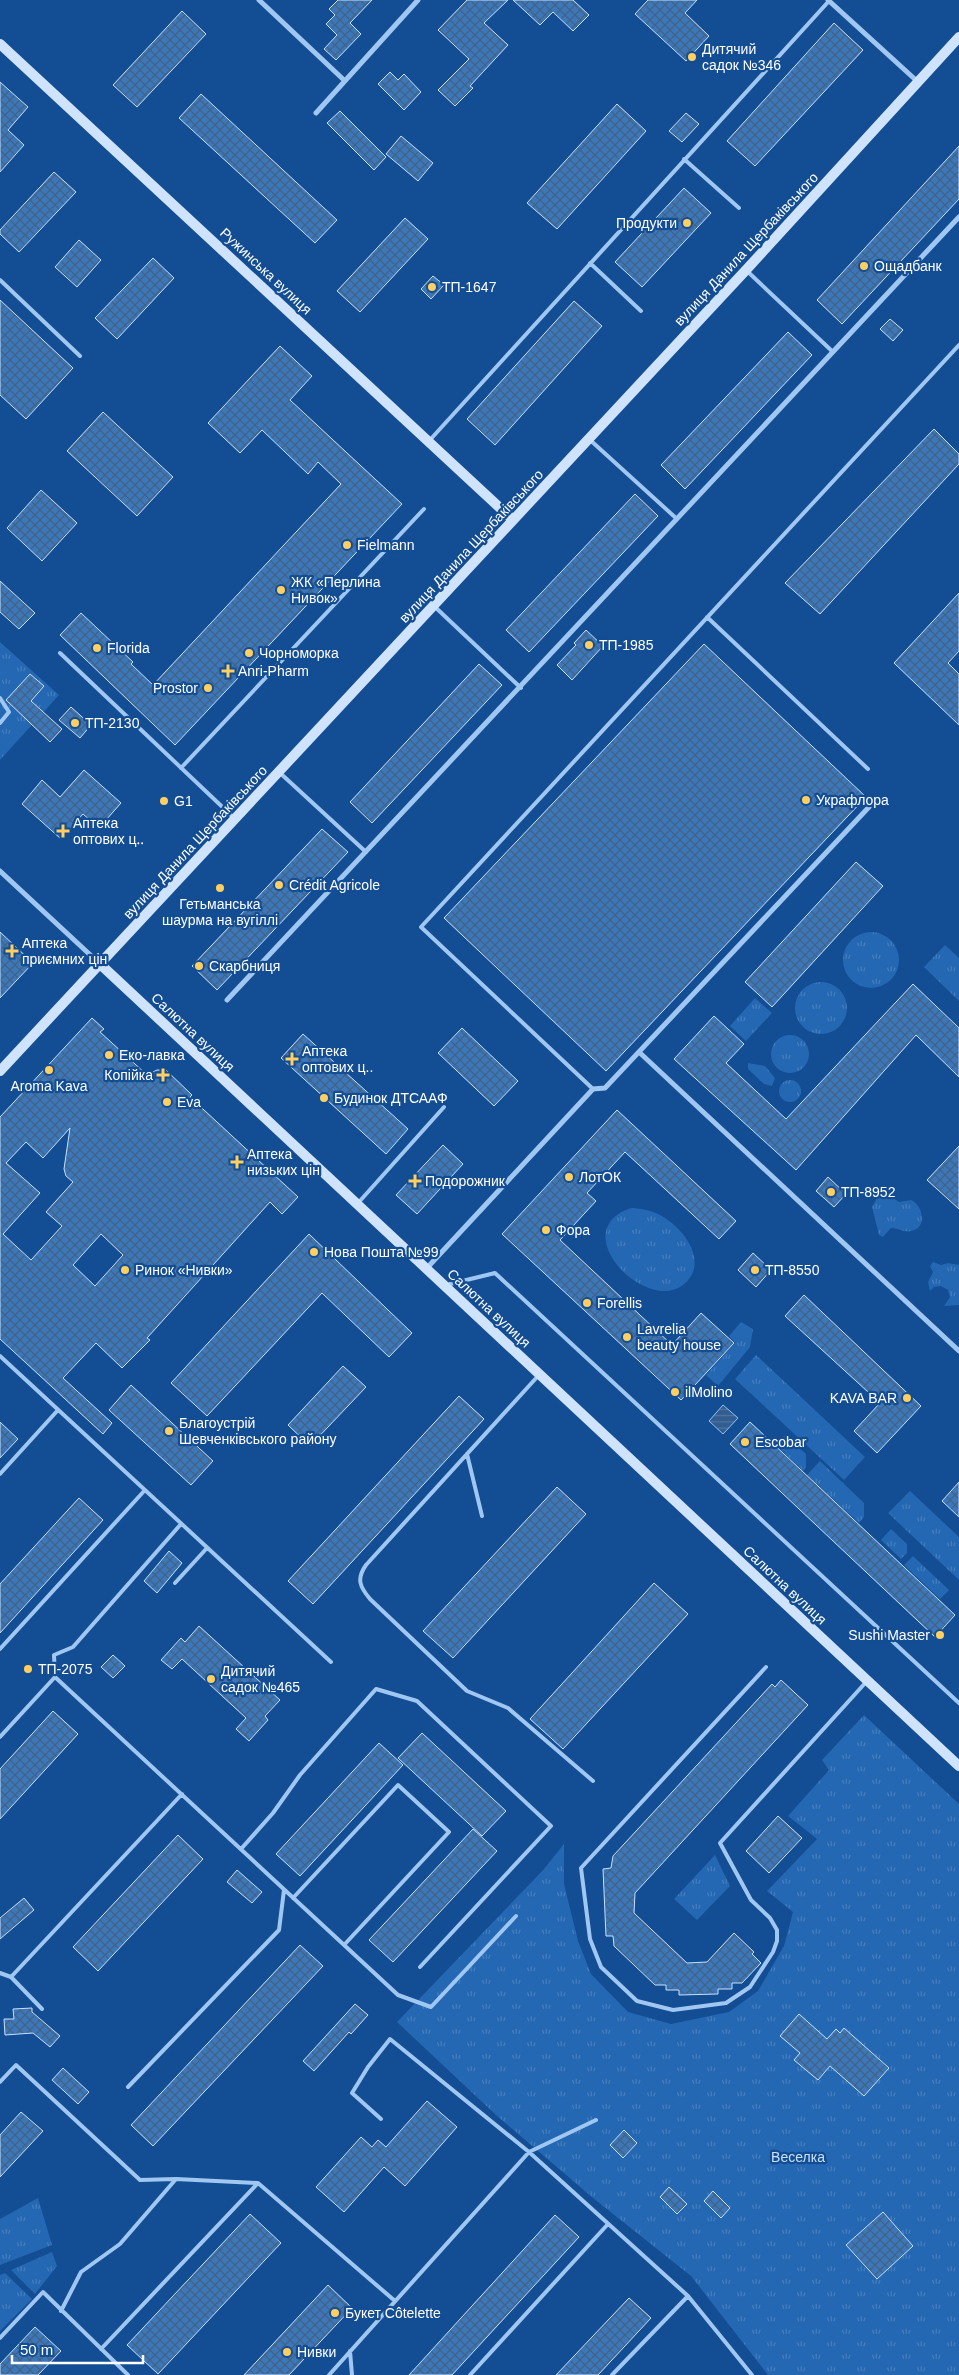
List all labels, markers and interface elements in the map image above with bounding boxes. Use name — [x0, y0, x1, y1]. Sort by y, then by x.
place label: Дитячий садок №346 — [702, 41, 781, 73]
marker: Дитячий садок №346 — [686, 51, 698, 63]
street label: вулиця Данила Щербаківського — [671, 169, 821, 329]
place label: Продукти — [616, 215, 677, 231]
marker: Продукти — [681, 217, 693, 229]
street label: Ружинська вулиця — [217, 224, 315, 318]
place label: Ощадбанк — [874, 258, 943, 274]
marker: Ощадбанк — [858, 260, 870, 272]
place label: ТП-1647 — [442, 279, 497, 295]
marker: ТП-1647 — [426, 281, 438, 293]
street label: вулиця Данила Щербаківського — [396, 466, 546, 626]
place label: Fielmann — [357, 537, 415, 553]
marker: Fielmann — [341, 539, 353, 551]
place label: ЖК «Перлина Нивок» — [291, 574, 381, 606]
marker: ЖК «Перлина Нивок» — [275, 584, 287, 596]
place label: ТП-1985 — [599, 637, 654, 653]
marker: ТП-1985 — [583, 639, 595, 651]
place label: Florida — [107, 640, 150, 656]
marker: Florida — [91, 642, 103, 654]
place label: Чорноморка — [259, 645, 339, 661]
marker: Чорноморка — [243, 647, 255, 659]
place label: Anri-Pharm — [238, 663, 309, 679]
marker: Anri-Pharm — [222, 665, 234, 677]
place label: Prostor — [153, 680, 198, 696]
marker: Prostor — [202, 682, 214, 694]
place label: ТП-2130 — [85, 715, 140, 731]
marker: ТП-2130 — [69, 717, 81, 729]
street label: вулиця Данила Щербаківського — [120, 762, 270, 922]
place label: Украфлора — [816, 792, 889, 808]
place label: G1 — [174, 793, 193, 809]
marker: Украфлора — [800, 794, 812, 806]
marker: G1 — [158, 795, 170, 807]
place label: Аптека оптових ц‥ — [73, 815, 144, 847]
marker: Аптека оптових ц‥ — [57, 825, 69, 837]
place label: Crédit Agricole — [289, 877, 380, 893]
marker: Crédit Agricole — [273, 879, 285, 891]
marker: Гетьманська шаурма на вугіллі — [214, 882, 226, 894]
place label: Гетьманська шаурма на вугіллі — [162, 896, 278, 928]
place label: Аптека приємних цін — [22, 935, 107, 967]
marker: Аптека приємних цін — [6, 945, 18, 957]
place label: Скарбниця — [209, 958, 280, 974]
marker: Скарбниця — [193, 960, 205, 972]
street label: Салютна вулиця — [148, 989, 238, 1075]
place label: Аптека оптових ц.. — [302, 1043, 373, 1075]
place label: Еко-лавка — [119, 1047, 185, 1063]
marker: Еко-лавка — [103, 1049, 115, 1061]
marker: Аптека оптових ц.. — [286, 1053, 298, 1065]
marker: Aroma Kava — [43, 1064, 55, 1076]
place label: Копійка — [104, 1067, 153, 1083]
marker: Копійка — [157, 1069, 169, 1081]
place label: Aroma Kava — [10, 1078, 88, 1094]
place label: Будинок ДТСААФ — [334, 1090, 448, 1106]
marker: Будинок ДТСААФ — [318, 1092, 330, 1104]
place label: Eva — [177, 1094, 201, 1110]
marker: Eva — [161, 1096, 173, 1108]
place label: Аптека низьких цін — [247, 1146, 320, 1178]
marker: Аптека низьких цін — [231, 1156, 243, 1168]
place label: ЛотОК — [579, 1169, 622, 1185]
marker: ЛотОК — [563, 1171, 575, 1183]
place label: Подорожник — [425, 1173, 506, 1189]
marker: Подорожник — [409, 1175, 421, 1187]
place label: ТП-8952 — [841, 1184, 896, 1200]
marker: ТП-8952 — [825, 1186, 837, 1198]
place label: Фора — [556, 1222, 590, 1238]
marker: Фора — [540, 1224, 552, 1236]
place label: Нова Пошта №99 — [324, 1244, 439, 1260]
marker: Нова Пошта №99 — [308, 1246, 320, 1258]
place label: Ринок «Нивки» — [135, 1262, 233, 1278]
place label: ТП-8550 — [765, 1262, 820, 1278]
marker: Ринок «Нивки» — [119, 1264, 131, 1276]
marker: ТП-8550 — [749, 1264, 761, 1276]
street label: Салютна вулиця — [444, 1265, 534, 1351]
place label: Forellis — [597, 1295, 642, 1311]
marker: Forellis — [581, 1297, 593, 1309]
place label: Lavrelia beauty house — [637, 1321, 721, 1353]
marker: Lavrelia beauty house — [621, 1331, 633, 1343]
place label: ilMolino — [685, 1384, 733, 1400]
marker: ilMolino — [669, 1386, 681, 1398]
place label: KAVA BAR — [830, 1390, 897, 1406]
marker: KAVA BAR — [901, 1392, 913, 1404]
place label: Благоустрій Шевченківського району — [179, 1415, 337, 1447]
marker: Благоустрій Шевченківського району — [163, 1425, 175, 1437]
place label: Escobar — [755, 1434, 807, 1450]
marker: Escobar — [739, 1436, 751, 1448]
street label: Салютна вулиця — [740, 1542, 830, 1628]
place label: Sushi Master — [848, 1627, 930, 1643]
marker: Sushi Master — [934, 1629, 946, 1641]
place label: ТП-2075 — [38, 1661, 93, 1677]
marker: ТП-2075 — [22, 1663, 34, 1675]
place label: Дитячий садок №465 — [221, 1663, 300, 1695]
marker: Дитячий садок №465 — [205, 1673, 217, 1685]
park label: Веселка — [771, 2149, 825, 2165]
place label: Букет Côtelette — [345, 2305, 441, 2321]
marker: Букет Côtelette — [329, 2307, 341, 2319]
scale bar — [12, 2332, 144, 2364]
text: 50 m — [20, 2341, 53, 2358]
place label: Нивки — [297, 2344, 336, 2360]
marker: Нивки — [281, 2346, 293, 2358]

